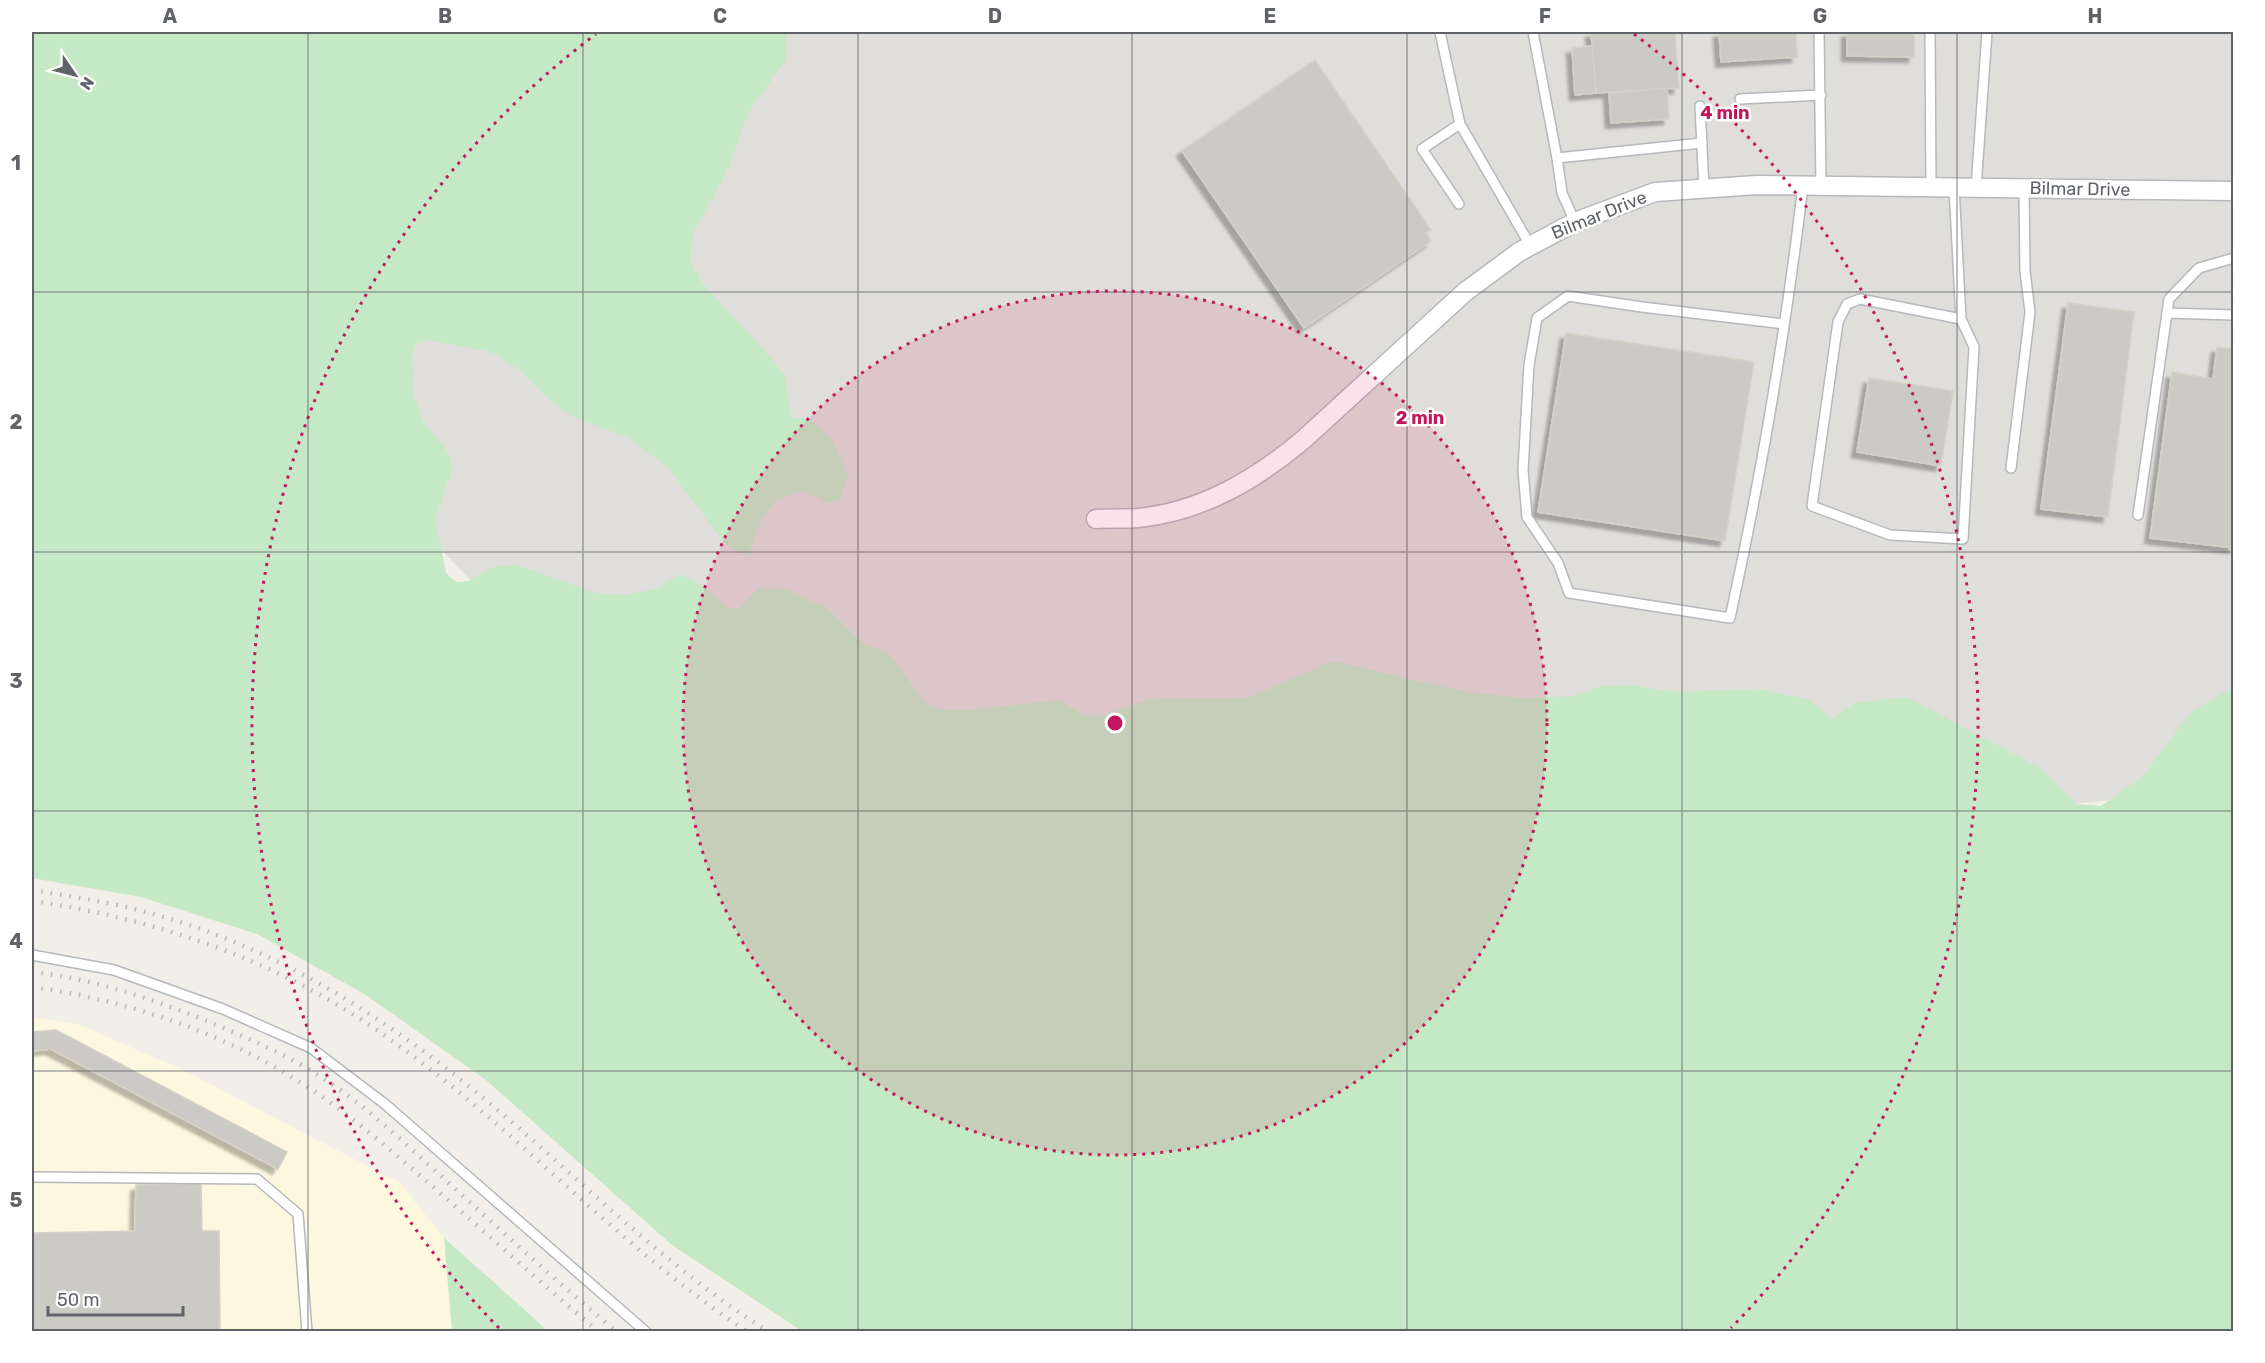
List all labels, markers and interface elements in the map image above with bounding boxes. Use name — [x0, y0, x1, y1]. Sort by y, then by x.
text: A — [163, 4, 178, 28]
text: B — [438, 4, 452, 28]
text: C — [713, 4, 727, 28]
text: D — [988, 4, 1002, 28]
text: E — [1264, 4, 1276, 28]
text: F — [1539, 4, 1551, 28]
text: G — [1813, 4, 1827, 28]
text: H — [2088, 4, 2102, 28]
north arrow — [45, 45, 105, 105]
text: N — [76, 73, 98, 93]
text: 4 min — [1700, 102, 1750, 124]
text: 1 — [11, 151, 21, 175]
street label: Bilmar Drive — [2029, 177, 2131, 201]
street label: Bilmar Drive — [1548, 186, 1650, 244]
text: 2 min — [1396, 407, 1444, 429]
text: 2 — [10, 410, 23, 434]
text: 3 — [9, 669, 23, 693]
centre of rings — [1105, 713, 1125, 733]
text: 4 — [9, 929, 23, 953]
text: 5 — [10, 1188, 23, 1212]
scale bar — [48, 1279, 183, 1317]
text: 50 m — [57, 1289, 100, 1311]

